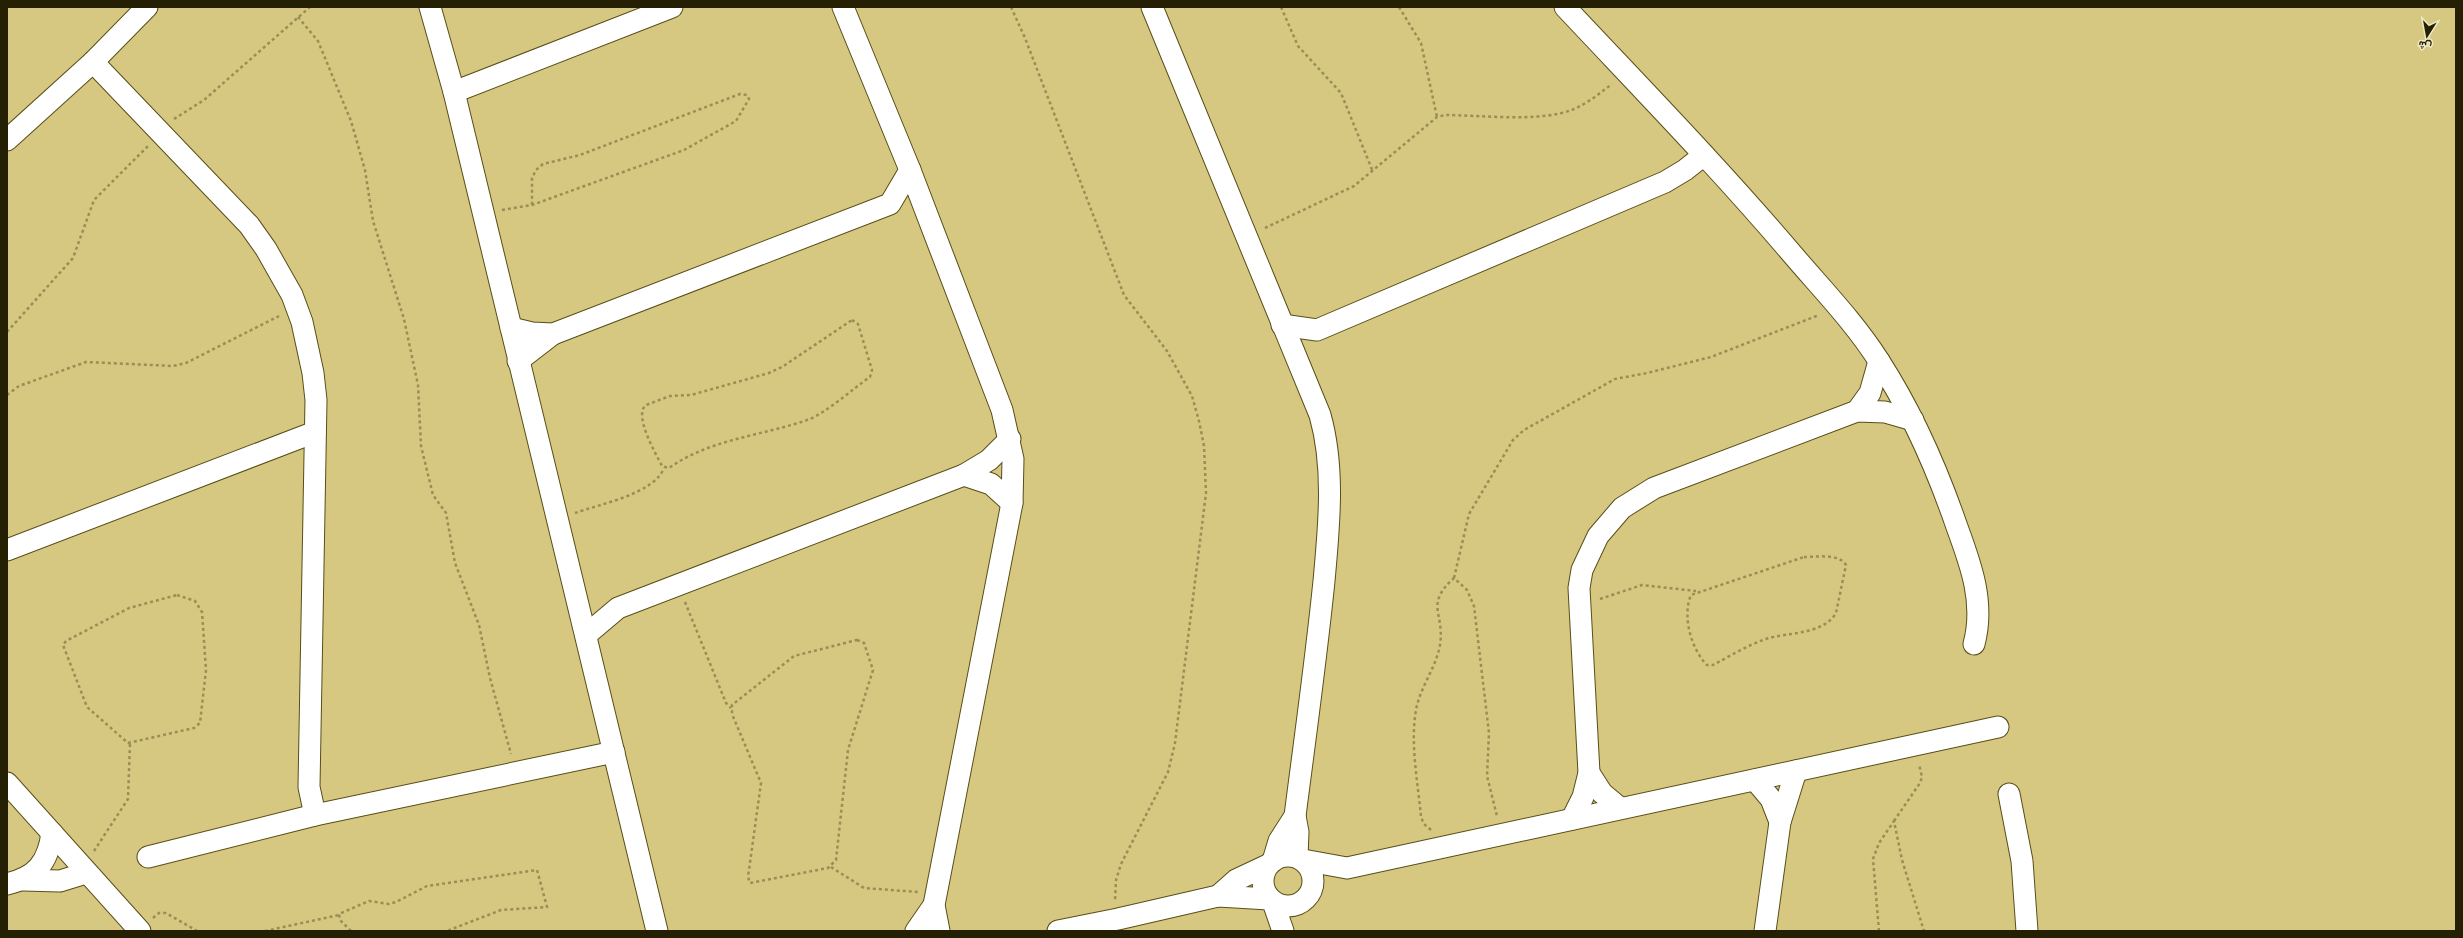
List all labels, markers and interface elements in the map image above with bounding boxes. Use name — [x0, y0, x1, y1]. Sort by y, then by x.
north arrow — [2407, 16, 2447, 56]
text: ش — [2417, 38, 2433, 53]

